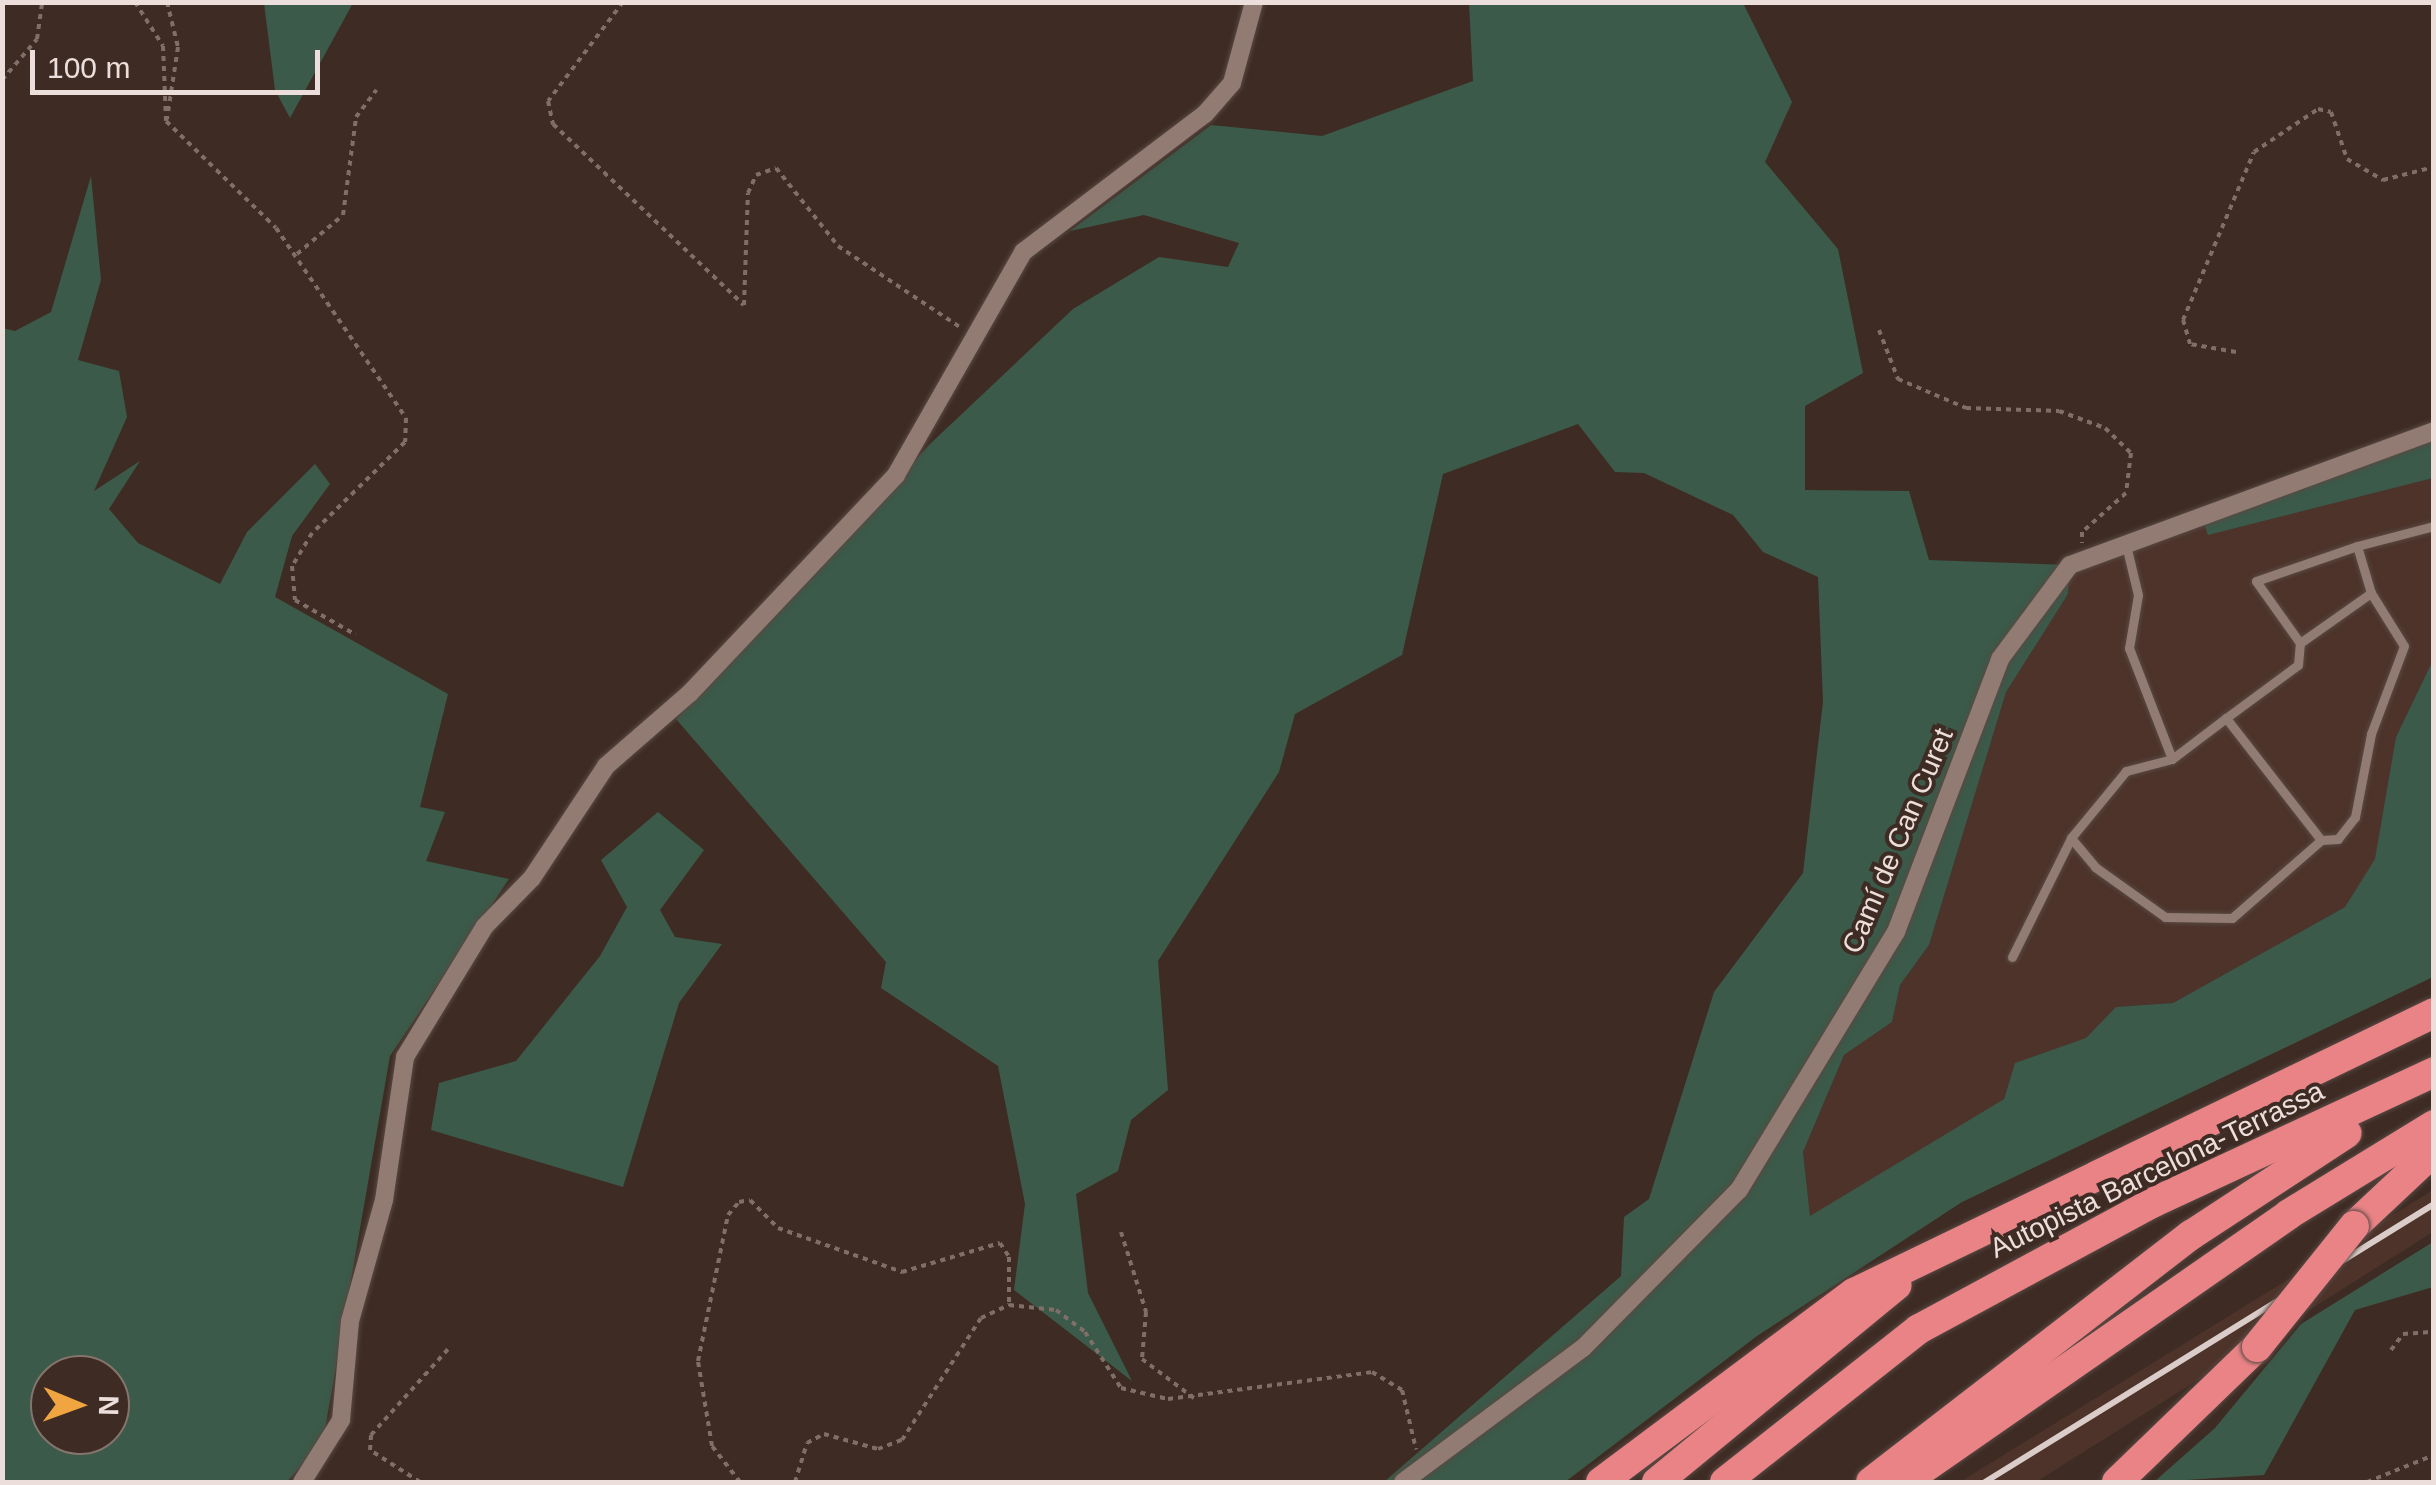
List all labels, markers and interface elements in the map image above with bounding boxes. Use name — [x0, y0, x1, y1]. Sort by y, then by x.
scale bar — [35, 30, 325, 92]
text: 100 m — [47, 51, 130, 84]
street label: Camí de Can Curet — [1835, 723, 1961, 959]
street label: Autopista Barcelona-Terrassa — [1985, 1074, 2329, 1266]
north arrow — [30, 1355, 130, 1455]
text: N — [93, 1395, 124, 1416]

